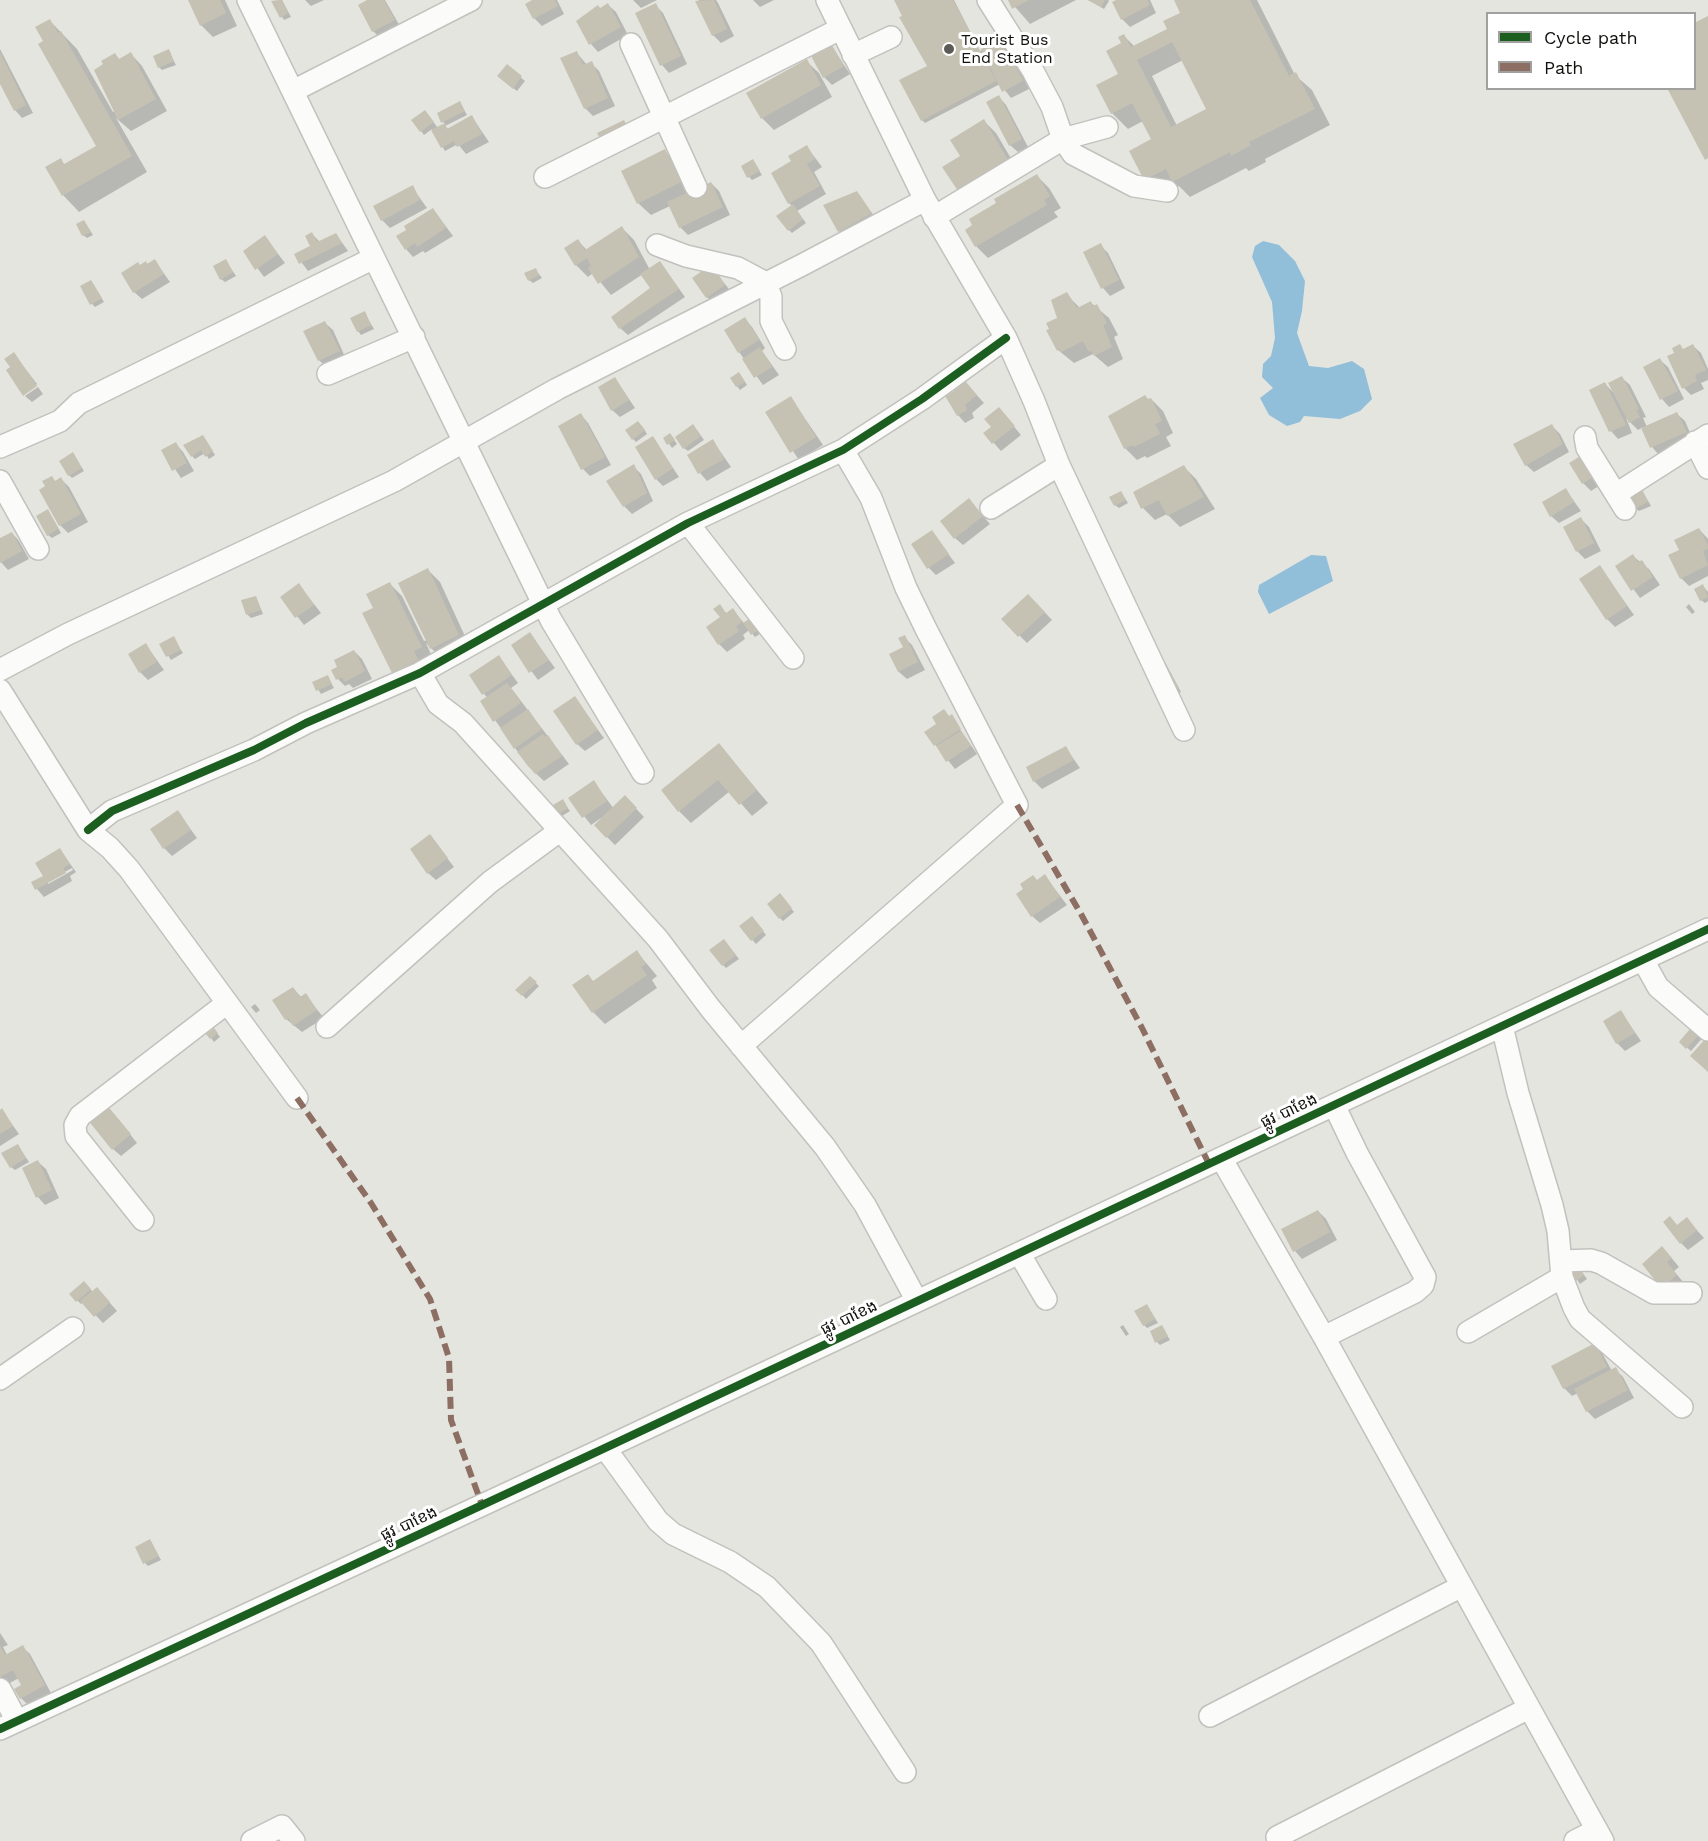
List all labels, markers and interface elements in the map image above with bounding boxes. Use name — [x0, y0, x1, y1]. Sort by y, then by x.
legend — [1486, 12, 1696, 90]
text: Cycle path — [1544, 27, 1638, 48]
place label: Tourist Bus End Station — [961, 30, 1053, 68]
marker: Tourist Bus End Station — [942, 42, 956, 56]
text: Path — [1544, 57, 1584, 78]
street label: ផ្លូវ បាខែង — [1258, 1090, 1320, 1132]
street label: ផ្លូវ បាខែង — [818, 1297, 880, 1339]
street label: ផ្លូវ បាខែង — [378, 1503, 440, 1545]

